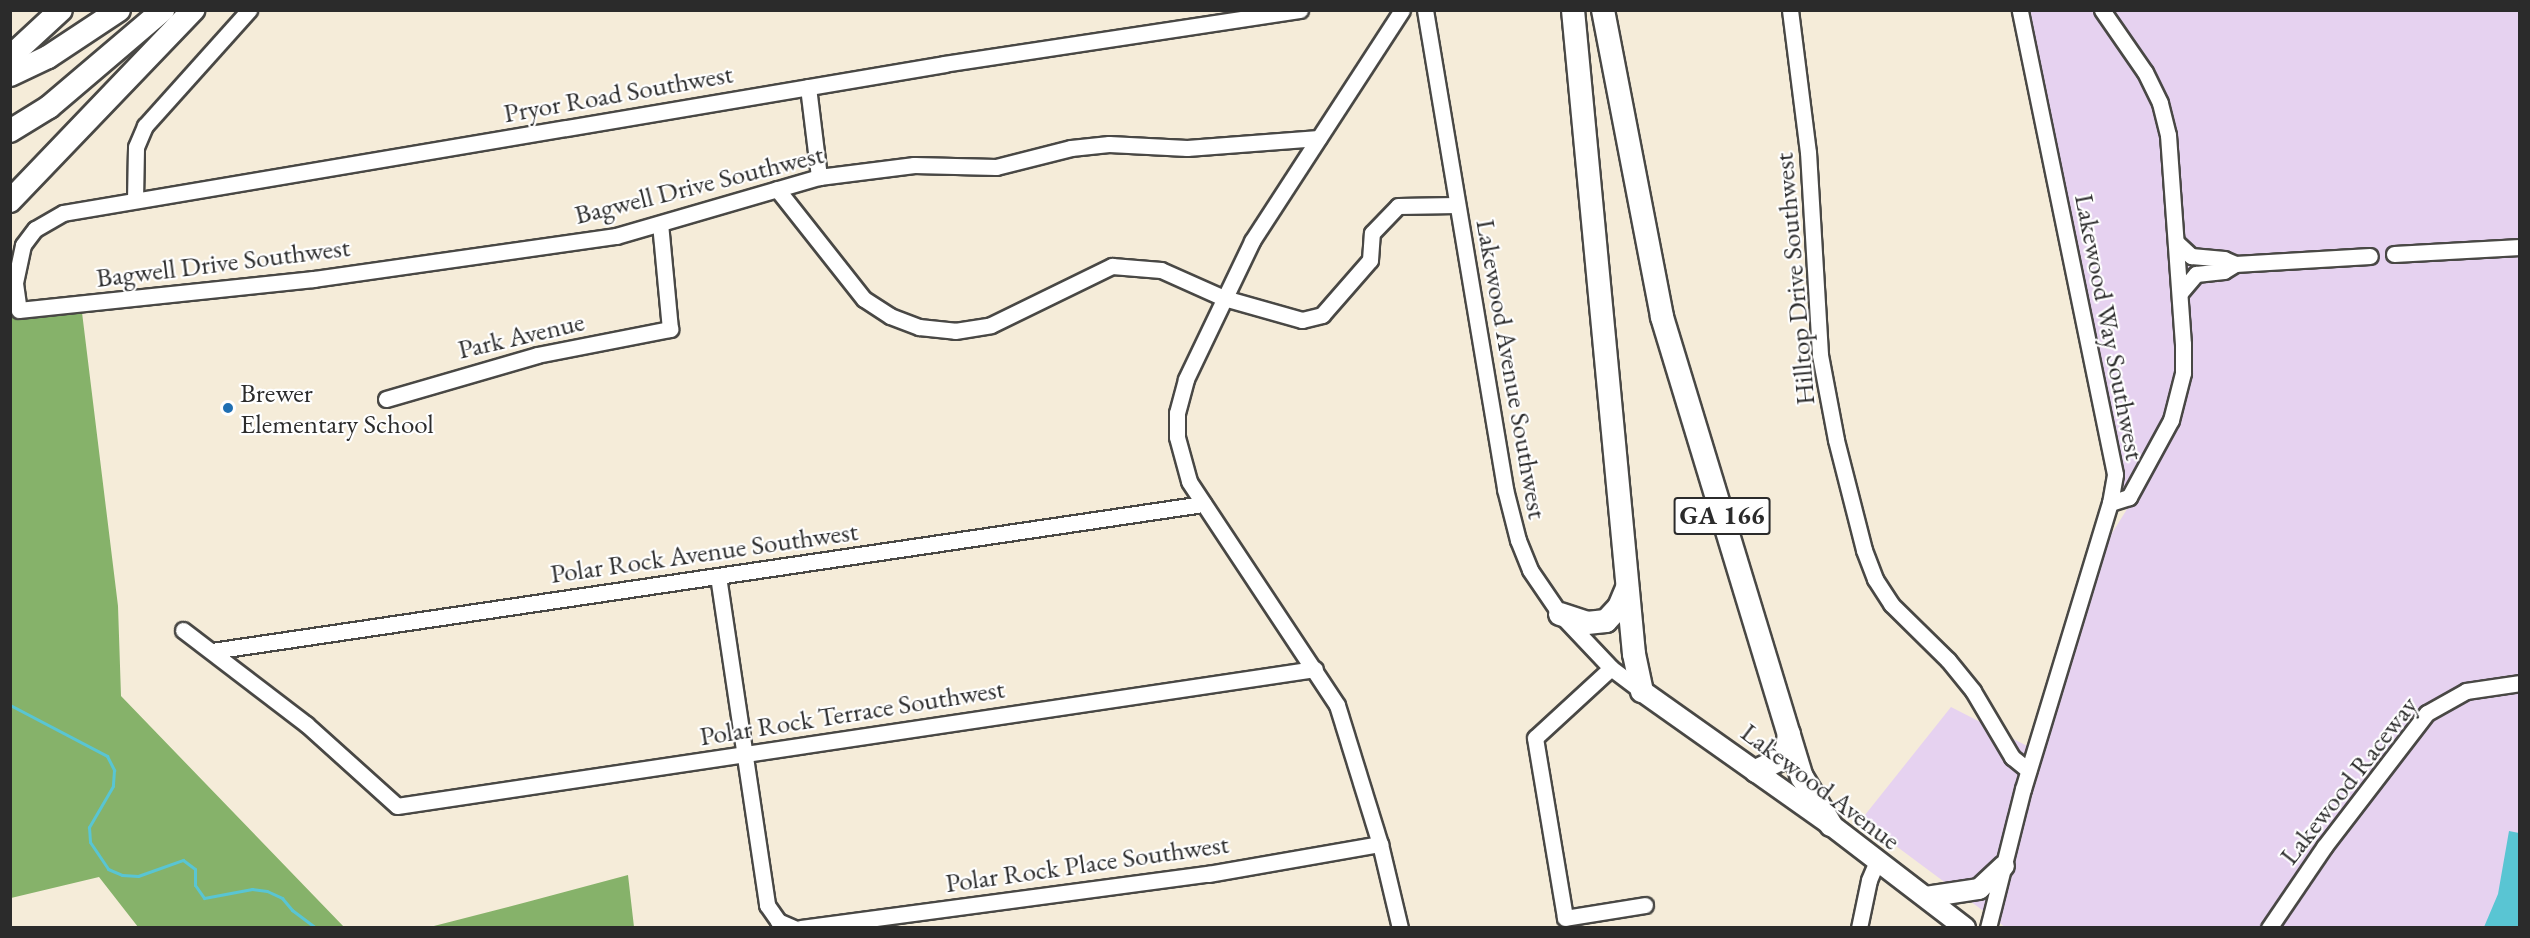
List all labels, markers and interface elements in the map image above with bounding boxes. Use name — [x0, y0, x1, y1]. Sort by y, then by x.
street label: Pryor Road Southwest — [501, 57, 735, 129]
street label: Bagwell Drive Southwest — [571, 137, 827, 231]
street label: Hilltop Drive Southwest — [1767, 151, 1821, 407]
street label: Lakewood Way Southwest — [2068, 191, 2152, 463]
street label: Lakewood Avenue Southwest — [1470, 217, 1554, 521]
street label: Bagwell Drive Southwest — [94, 230, 352, 294]
street label: Park Avenue — [455, 305, 587, 365]
place label: Brewer Elementary School — [240, 376, 434, 439]
marker: Brewer Elementary School — [221, 401, 235, 415]
road number: GA 166 — [1672, 493, 1772, 539]
street label: Polar Rock Avenue Southwest — [548, 514, 860, 590]
street label: Polar Rock Terrace Southwest — [697, 672, 1007, 752]
street label: Lakewood Raceway — [2272, 689, 2424, 871]
street label: Lakewood Avenue — [1735, 716, 1907, 856]
street label: Polar Rock Place Southwest — [943, 827, 1231, 899]

